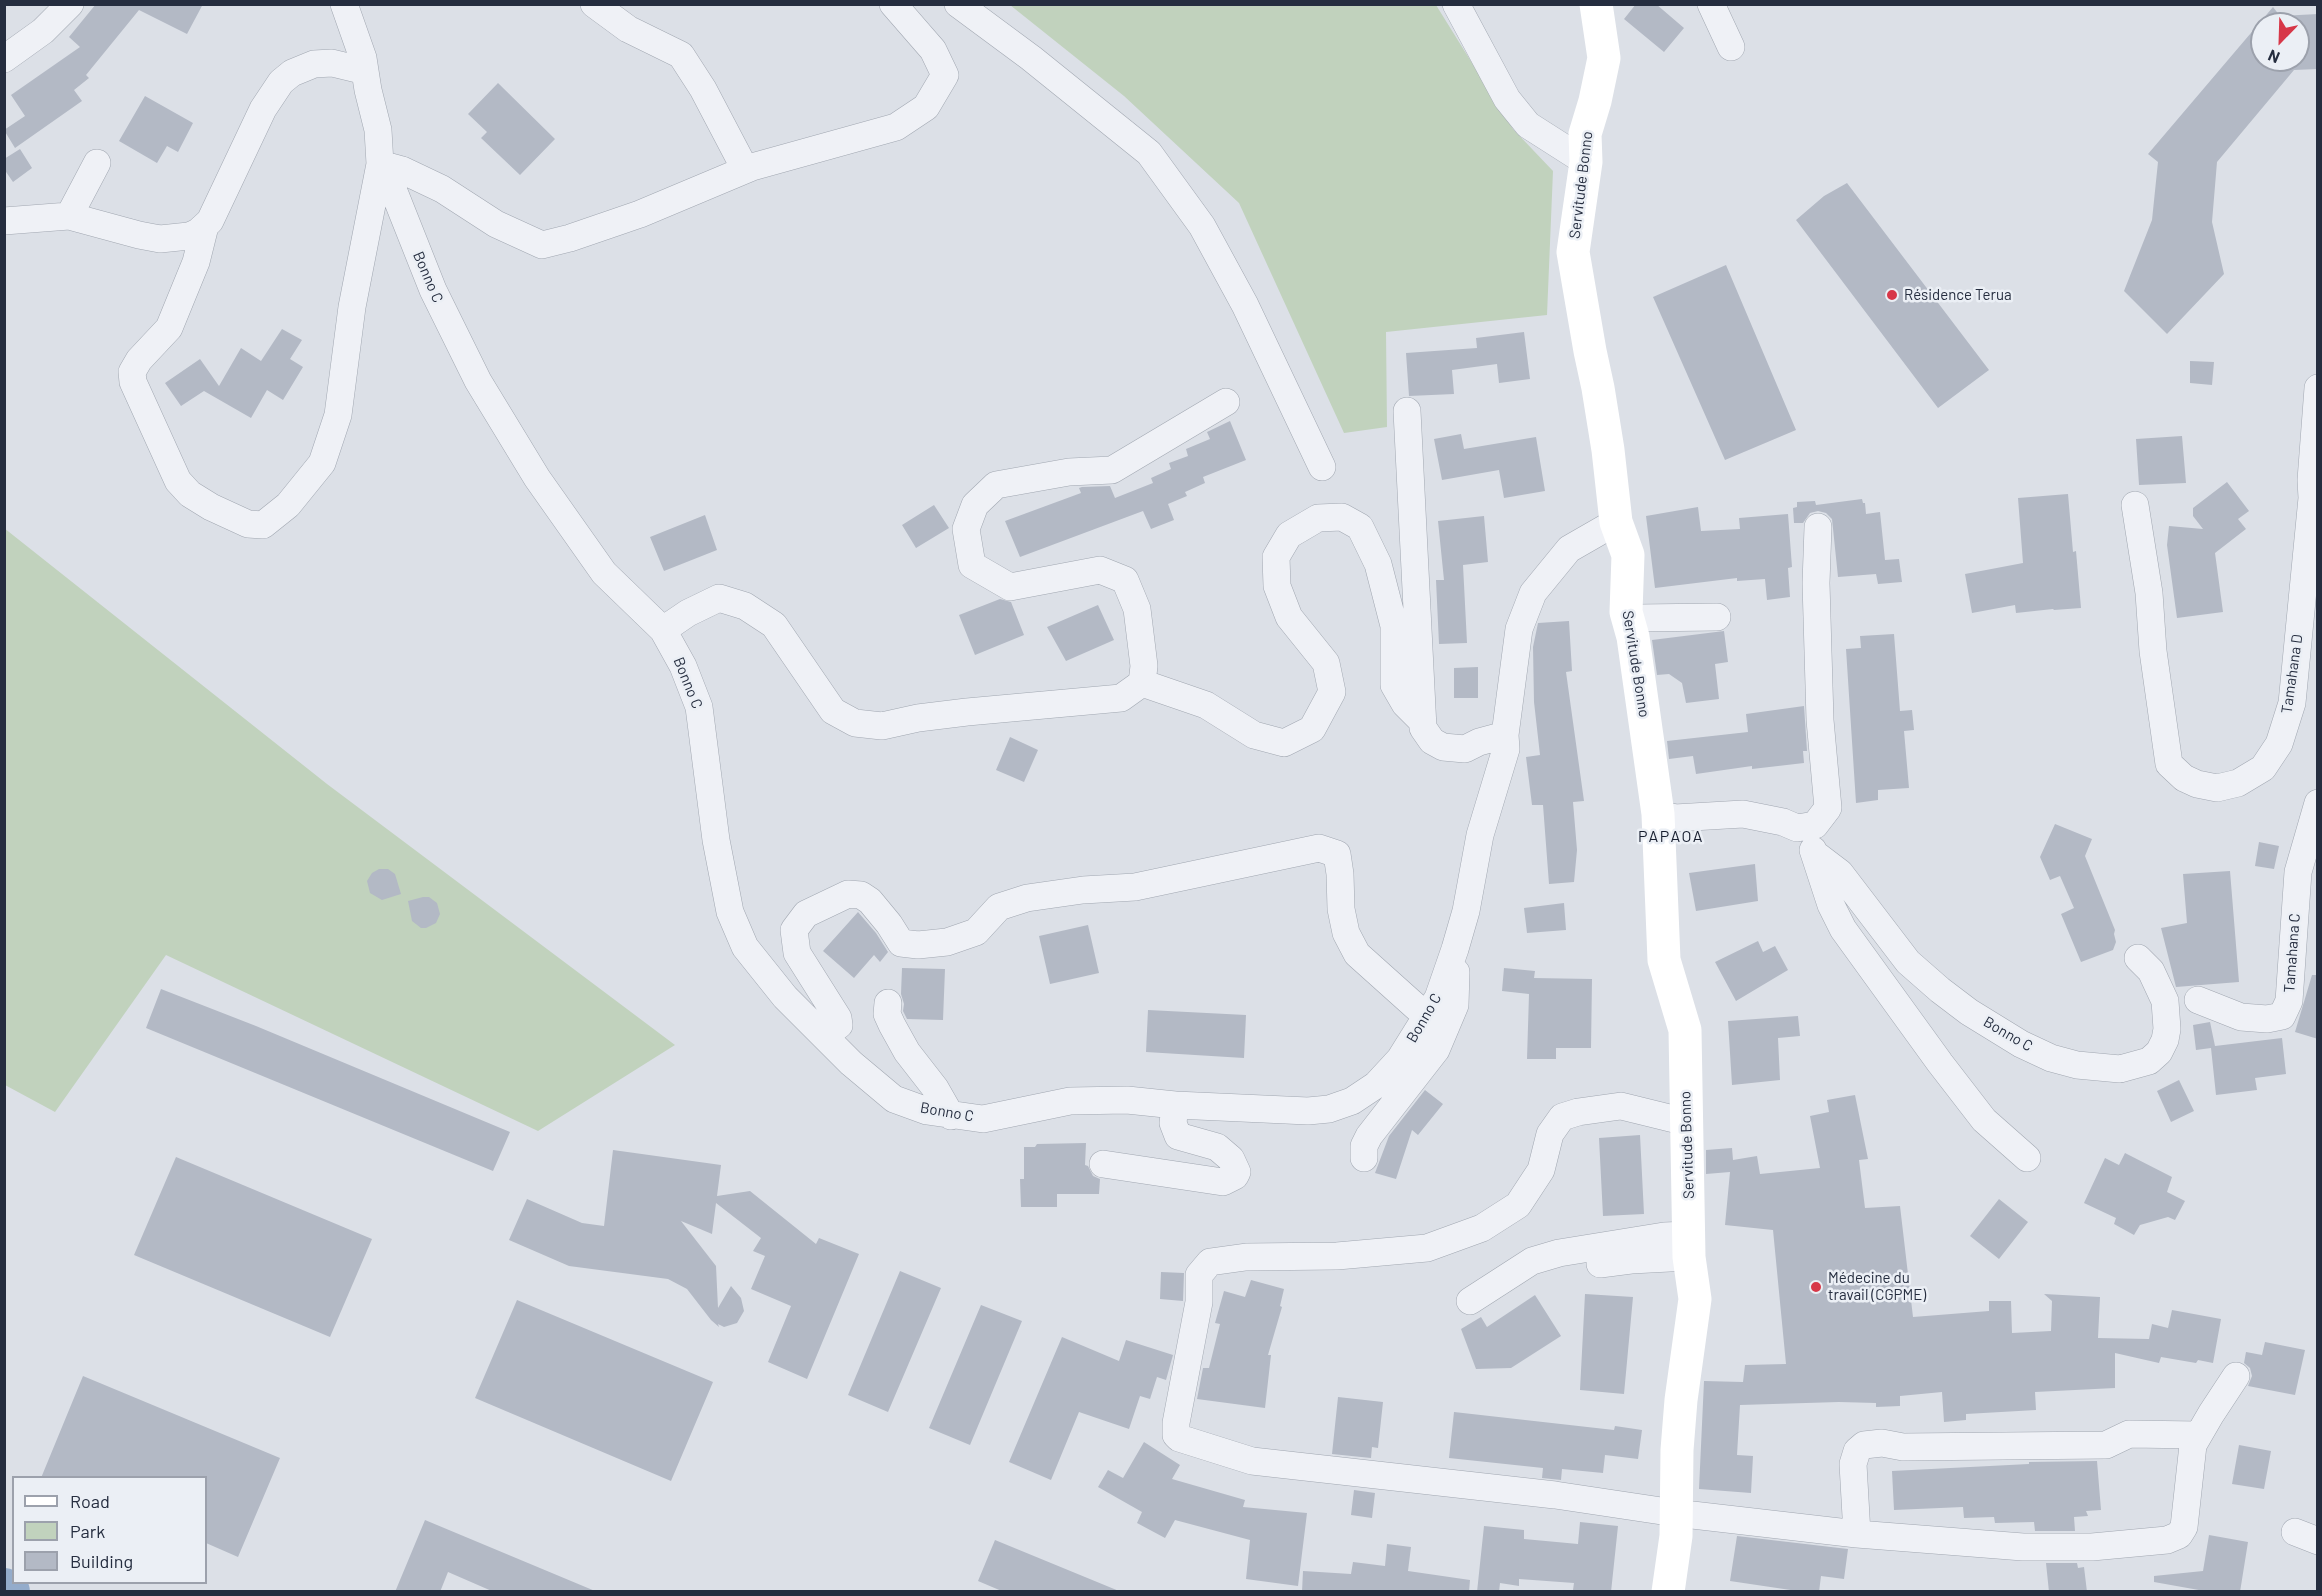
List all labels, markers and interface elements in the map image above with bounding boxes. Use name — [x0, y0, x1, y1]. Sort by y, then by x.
north arrow — [2250, 12, 2310, 72]
text: N — [2265, 46, 2282, 68]
street label: Servitude Bonno — [1565, 130, 1597, 240]
street label: Bonno C — [409, 249, 447, 305]
place label: Résidence Terua — [1904, 286, 2012, 304]
marker: Résidence Terua — [1885, 288, 1899, 302]
street label: Servitude Bonno — [1619, 609, 1653, 719]
street label: Tamahana D — [2278, 633, 2306, 715]
street label: Bonno C — [670, 655, 706, 711]
district label: PAPAOA — [1638, 827, 1704, 847]
street label: Tamahana C — [2280, 913, 2304, 993]
street label: Bonno C — [1403, 990, 1445, 1046]
street label: Bonno C — [1980, 1013, 2036, 1055]
street label: Servitude Bonno — [1676, 1091, 1698, 1199]
street label: Bonno C — [919, 1098, 975, 1126]
place label: Médecine du travail (CGPME) — [1828, 1269, 1926, 1304]
marker: Médecine du travail (CGPME) — [1809, 1280, 1823, 1294]
legend — [12, 1476, 207, 1584]
text: Road — [70, 1490, 110, 1512]
text: Park — [70, 1520, 105, 1542]
text: Building — [70, 1550, 133, 1572]

